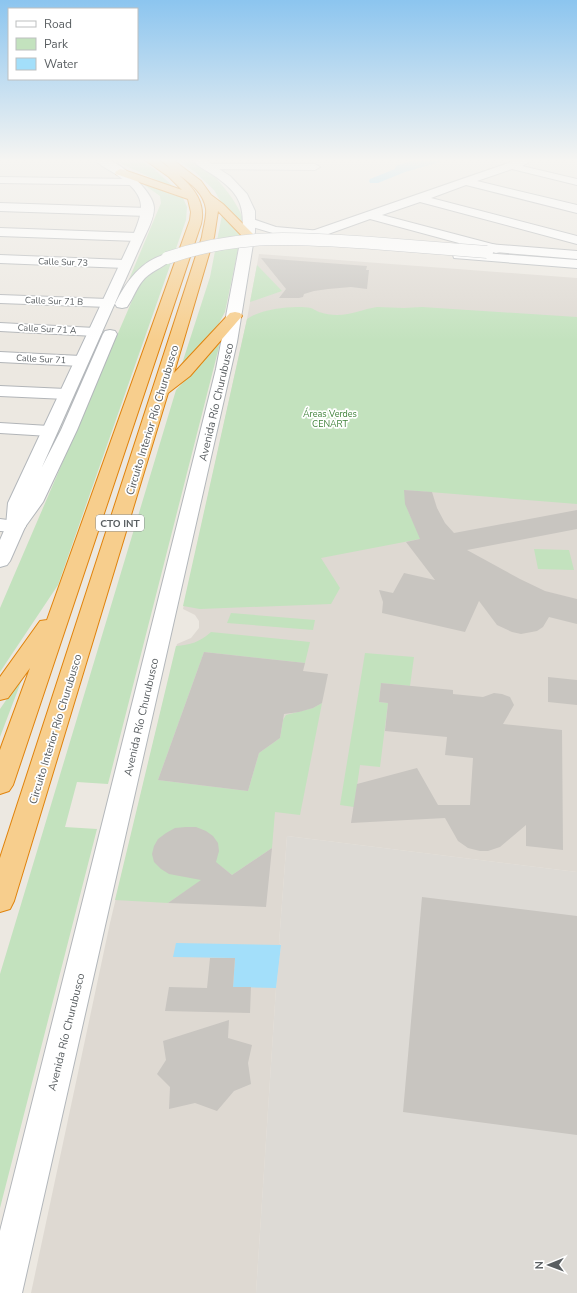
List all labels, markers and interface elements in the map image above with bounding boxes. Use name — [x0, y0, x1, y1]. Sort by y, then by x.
legend — [8, 8, 138, 80]
text: Road — [44, 16, 72, 32]
text: Park — [44, 36, 69, 52]
text: Water — [44, 56, 78, 72]
street label: Calle Sur 73 — [38, 255, 88, 269]
street label: Calle Sur 71 B — [25, 294, 83, 308]
street label: Calle Sur 71 A — [17, 321, 77, 337]
street label: Avenida Río Churubusco — [196, 342, 237, 463]
street label: Circuito Interior Río Churubusco — [122, 343, 182, 497]
street label: Calle Sur 71 — [16, 352, 66, 366]
park label: Áreas Verdes CENART — [303, 407, 357, 430]
road number: CTO INT — [96, 515, 144, 531]
street label: Circuito Interior Río Churubusco — [25, 652, 85, 806]
street label: Avenida Río Churubusco — [121, 657, 162, 778]
street label: Avenida Río Churubusco — [45, 972, 88, 1093]
north arrow — [529, 1245, 569, 1285]
text: N — [532, 1261, 547, 1269]

